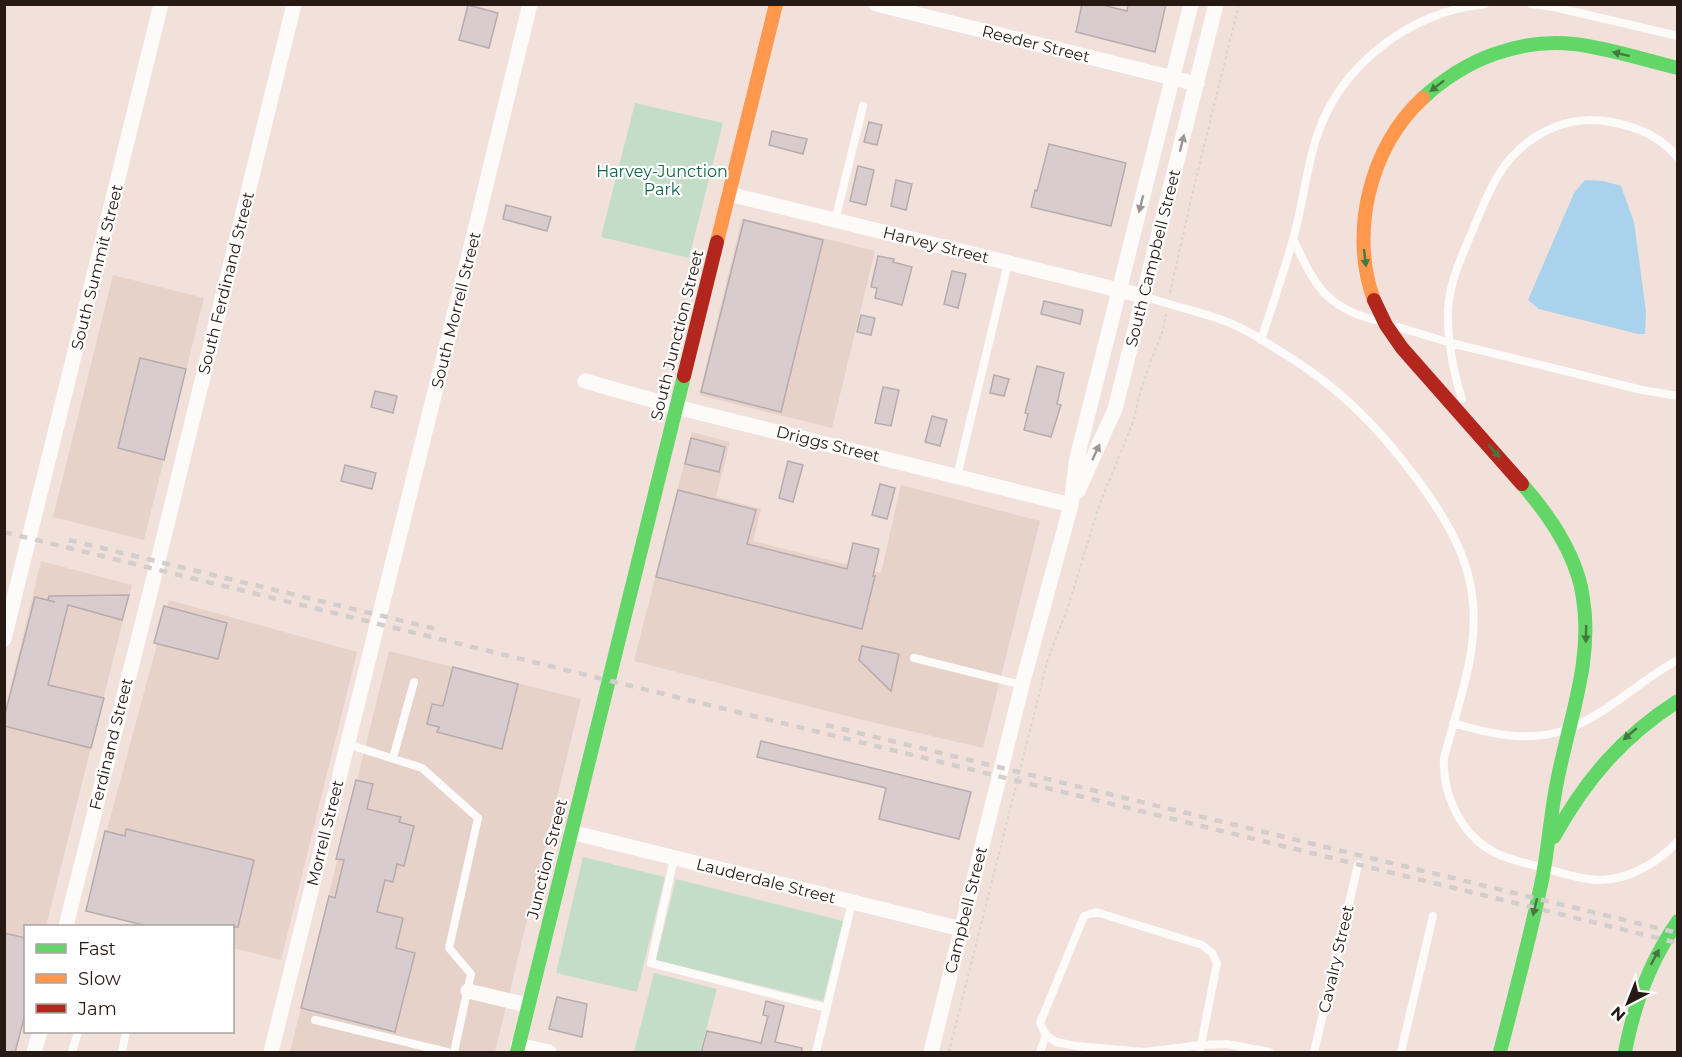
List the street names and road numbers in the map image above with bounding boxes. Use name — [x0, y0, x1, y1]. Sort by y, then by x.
street label: Reeder Street — [980, 21, 1092, 67]
street label: South Campbell Street — [1122, 167, 1184, 349]
street label: South Summit Street — [67, 182, 127, 352]
street label: South Ferdinand Street — [194, 189, 258, 376]
street label: Harvey Street — [881, 223, 991, 267]
street label: South Morrell Street — [427, 229, 485, 390]
street label: South Junction Street — [647, 247, 708, 422]
street label: Driggs Street — [774, 422, 882, 466]
street label: Ferdinand Street — [85, 676, 137, 812]
street label: Morrell Street — [303, 778, 347, 888]
street label: Junction Street — [523, 797, 571, 922]
street label: Campbell Street — [941, 844, 991, 975]
street label: Lauderdale Street — [694, 854, 838, 908]
street label: Cavalry Street — [1314, 903, 1358, 1015]

